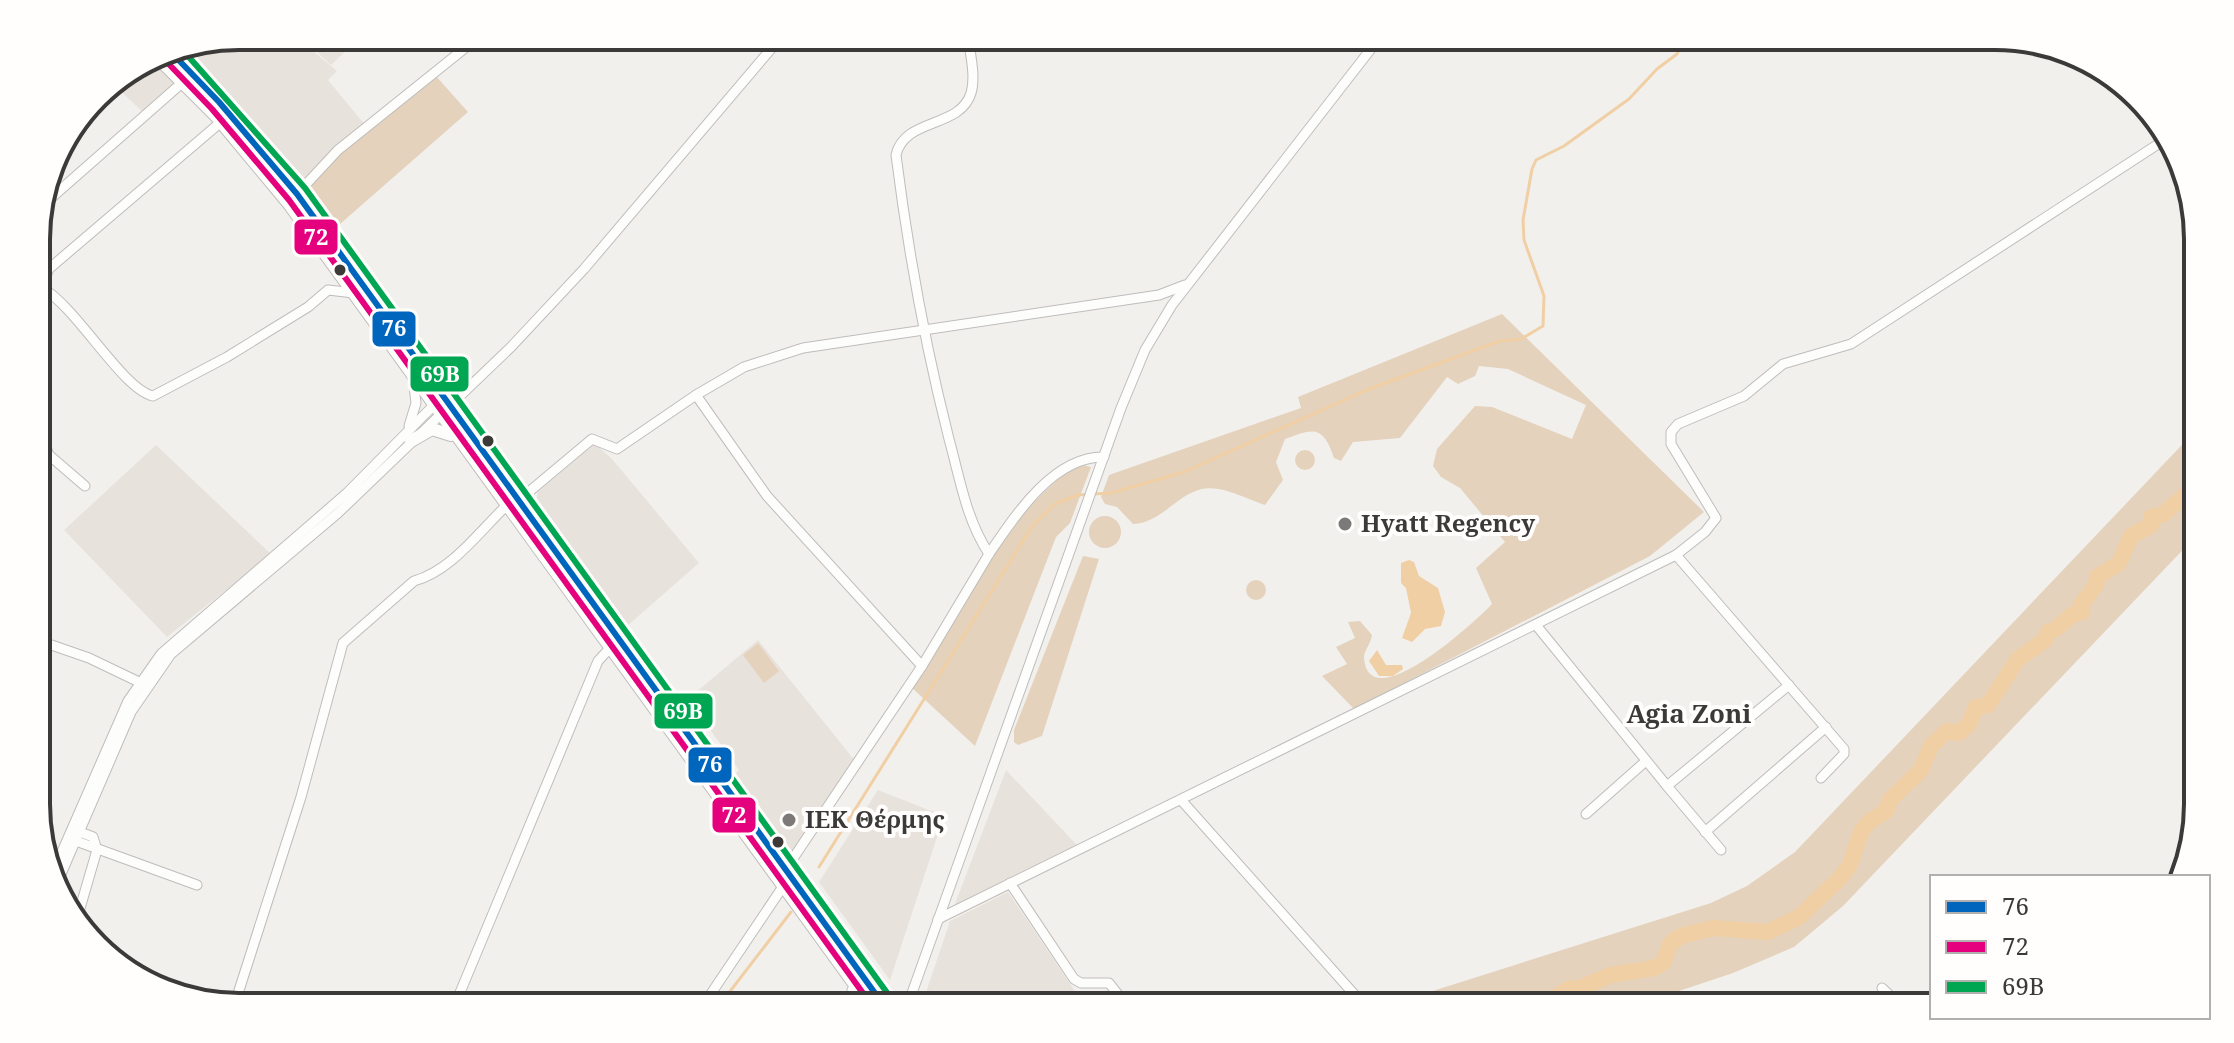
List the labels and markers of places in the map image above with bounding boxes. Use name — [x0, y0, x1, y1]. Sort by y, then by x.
unlabelled marker — [332, 262, 348, 278]
unlabelled marker — [480, 433, 496, 449]
place label: Hyatt Regency — [1361, 506, 1535, 539]
marker: Hyatt Regency — [1336, 515, 1354, 533]
place label: ΙΕΚ Θέρμης — [805, 802, 945, 835]
marker: ΙΕΚ Θέρμης — [780, 811, 798, 829]
unlabelled marker — [770, 834, 786, 850]

